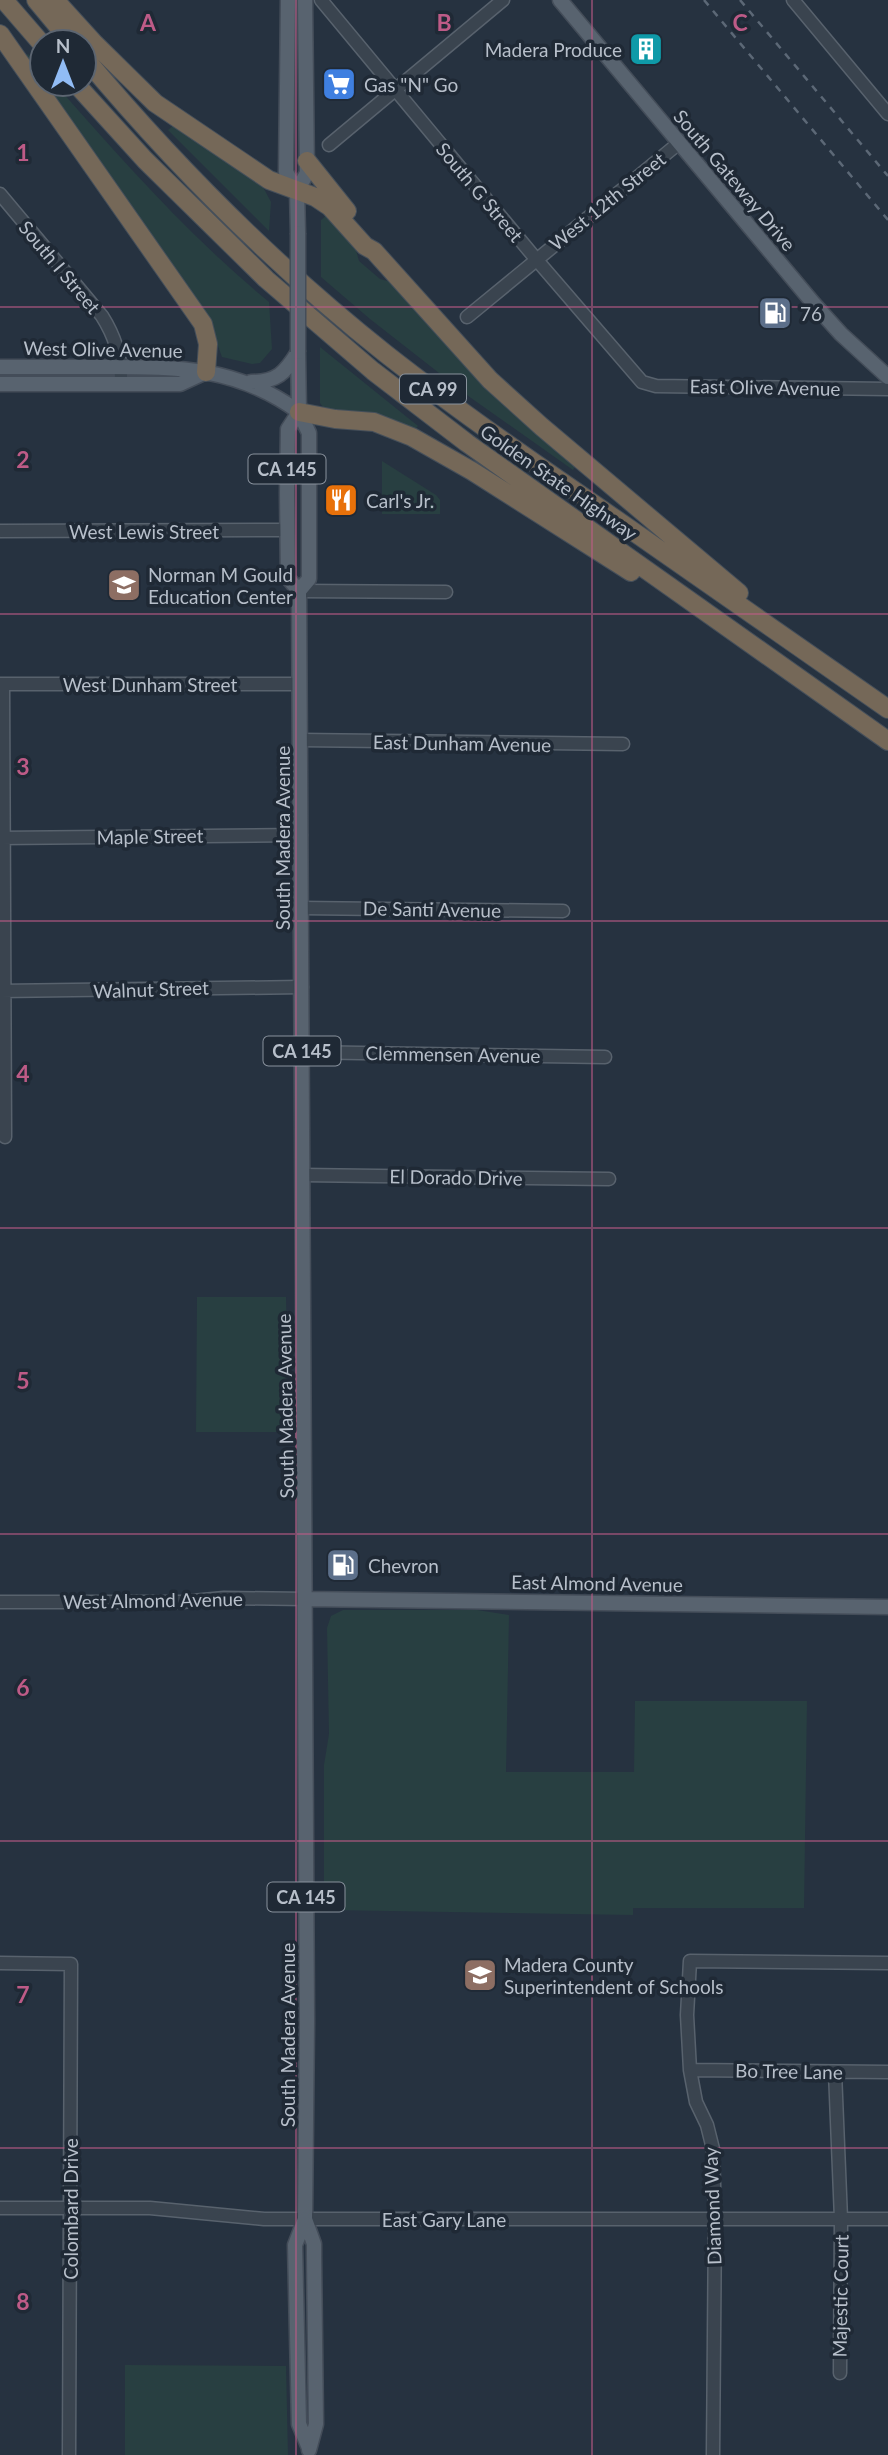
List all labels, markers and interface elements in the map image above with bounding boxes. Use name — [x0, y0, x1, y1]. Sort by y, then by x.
text: A — [139, 8, 157, 36]
text: B — [436, 8, 452, 36]
text: C — [732, 8, 748, 36]
north arrow — [28, 28, 98, 98]
building icon: Madera Produce — [627, 30, 665, 68]
text: N — [56, 34, 70, 57]
place label: Madera Produce — [485, 38, 622, 61]
supermarket icon: Gas "N" Go — [320, 65, 358, 103]
place label: Gas "N" Go — [364, 73, 458, 96]
street label: South Gateway Drive — [669, 105, 801, 255]
text: 1 — [16, 138, 30, 166]
street label: South G Street — [432, 138, 528, 247]
street label: West 12th Street — [544, 147, 670, 255]
street label: South I Street — [15, 216, 106, 318]
fuel station icon: 76 — [756, 294, 794, 332]
place label: 76 — [800, 302, 822, 325]
street label: West Olive Avenue — [23, 336, 183, 362]
road number: CA 99 — [400, 374, 466, 404]
street label: East Olive Avenue — [689, 374, 841, 400]
street label: Golden State Highway — [476, 419, 642, 545]
text: 2 — [16, 445, 30, 473]
road number: CA 145 — [248, 454, 326, 484]
restaurant icon: Carl's Jr. — [322, 481, 360, 519]
place label: Carl's Jr. — [366, 489, 434, 512]
street label: West Lewis Street — [69, 520, 219, 543]
place label: Norman M Gould Education Center — [148, 563, 293, 608]
school or university icon: Norman M Gould Education Center — [105, 566, 143, 604]
street label: West Dunham Street — [63, 673, 237, 696]
street label: East Dunham Avenue — [373, 730, 551, 756]
street label: South Madera Avenue — [271, 746, 294, 930]
text: 3 — [16, 752, 30, 780]
street label: Maple Street — [96, 824, 204, 848]
street label: De Santi Avenue — [363, 896, 501, 922]
street label: Walnut Street — [93, 975, 209, 1003]
road number: CA 145 — [264, 1036, 340, 1066]
street label: Clemmensen Avenue — [365, 1041, 541, 1067]
text: 4 — [16, 1059, 30, 1087]
street label: El Dorado Drive — [389, 1164, 523, 1190]
street label: South Madera Avenue — [272, 1313, 298, 1499]
text: 5 — [16, 1366, 30, 1394]
fuel station icon: Chevron — [324, 1546, 362, 1584]
place label: Chevron — [368, 1554, 439, 1577]
street label: East Almond Avenue — [511, 1570, 683, 1596]
street label: West Almond Avenue — [63, 1587, 243, 1613]
text: 6 — [16, 1673, 30, 1701]
road number: CA 145 — [268, 1882, 344, 1912]
street label: South Madera Avenue — [276, 1943, 299, 2127]
place label: Madera County Superintendent of Schools — [504, 1953, 723, 1998]
school or university icon: Madera County Superintendent of Schools — [461, 1956, 499, 1994]
text: 7 — [16, 1980, 30, 2008]
street label: Bo Tree Lane — [735, 2059, 843, 2083]
street label: Colombard Drive — [59, 2138, 82, 2280]
street label: Diamond Way — [698, 2146, 726, 2265]
street label: East Gary Lane — [382, 2208, 506, 2231]
street label: Majestic Court — [827, 2234, 853, 2358]
text: 8 — [16, 2287, 30, 2315]

